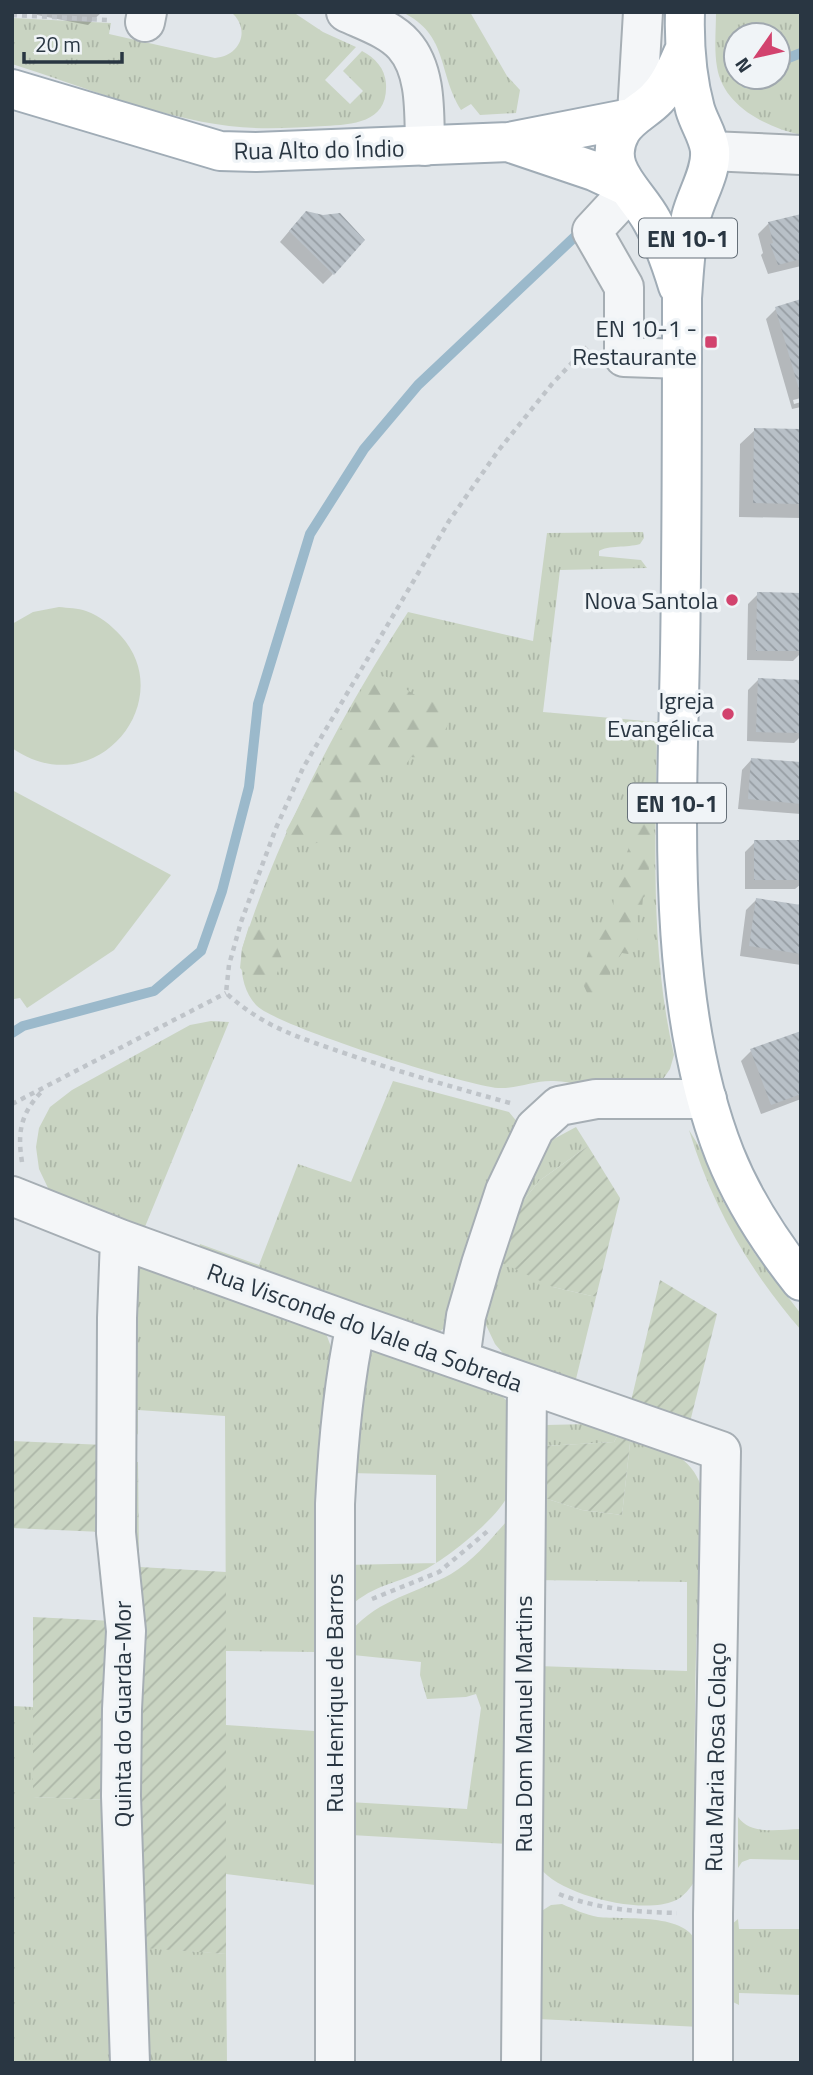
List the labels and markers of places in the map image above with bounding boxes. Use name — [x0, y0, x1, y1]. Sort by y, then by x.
place label: EN 10-1 - Restaurante — [572, 310, 697, 374]
marker: EN 10-1 - Restaurante — [703, 334, 719, 350]
place label: Nova Santola — [584, 582, 718, 618]
marker: Nova Santola — [724, 592, 740, 608]
place label: Igreja Evangélica — [607, 682, 714, 746]
marker: Igreja Evangélica — [720, 706, 736, 722]

